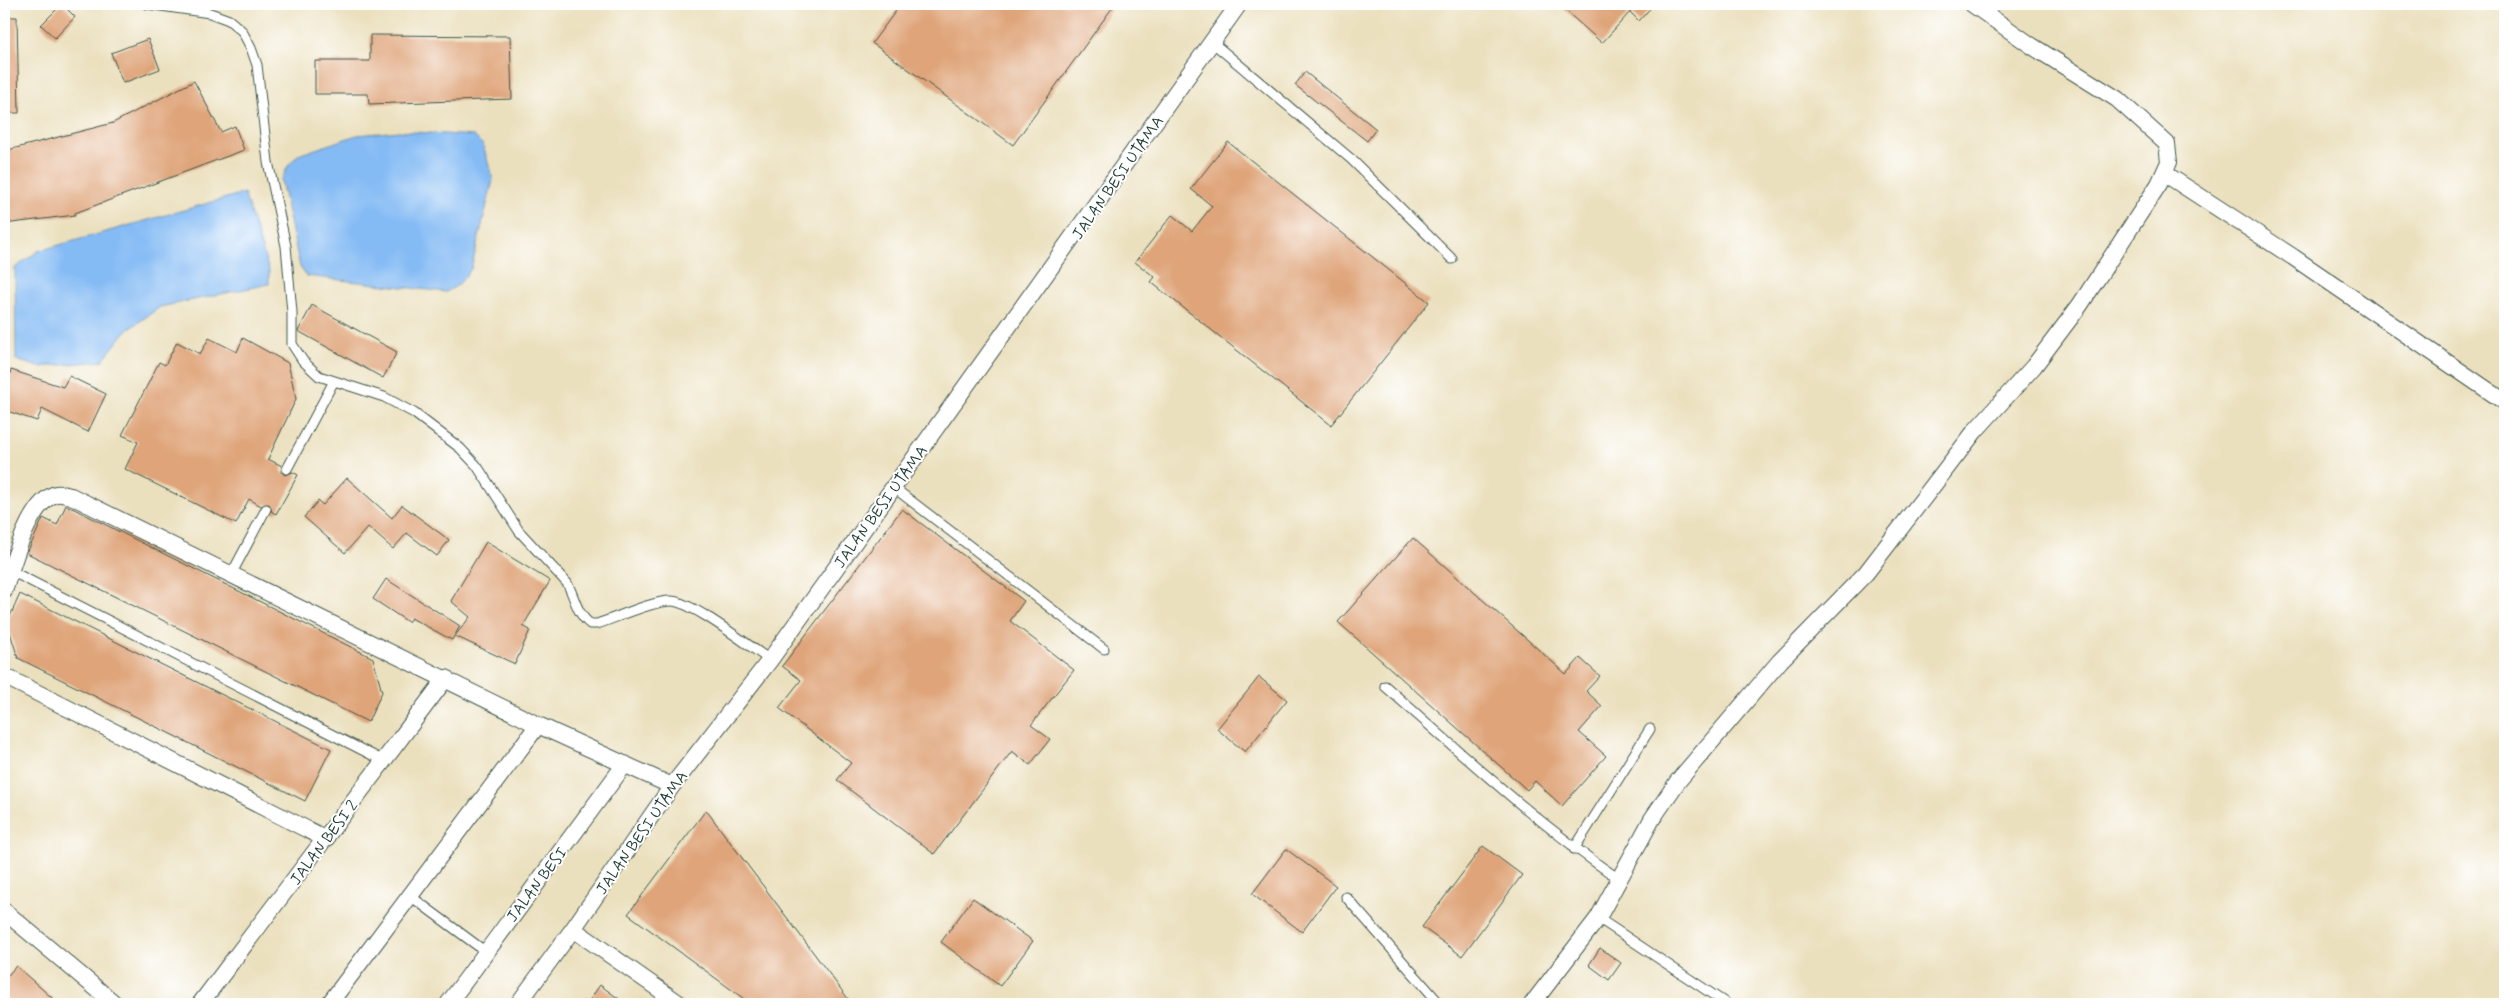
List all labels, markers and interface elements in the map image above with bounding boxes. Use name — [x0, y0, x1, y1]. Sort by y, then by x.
street label: JALAN BESI UTAMA — [1068, 112, 1169, 244]
street label: JALAN BESI UTAMA — [830, 441, 933, 572]
street label: JALAN BESI UTAMA — [592, 767, 693, 899]
street label: JALAN BESI 2 — [285, 796, 363, 890]
street label: JALAN BESI — [502, 843, 572, 927]

